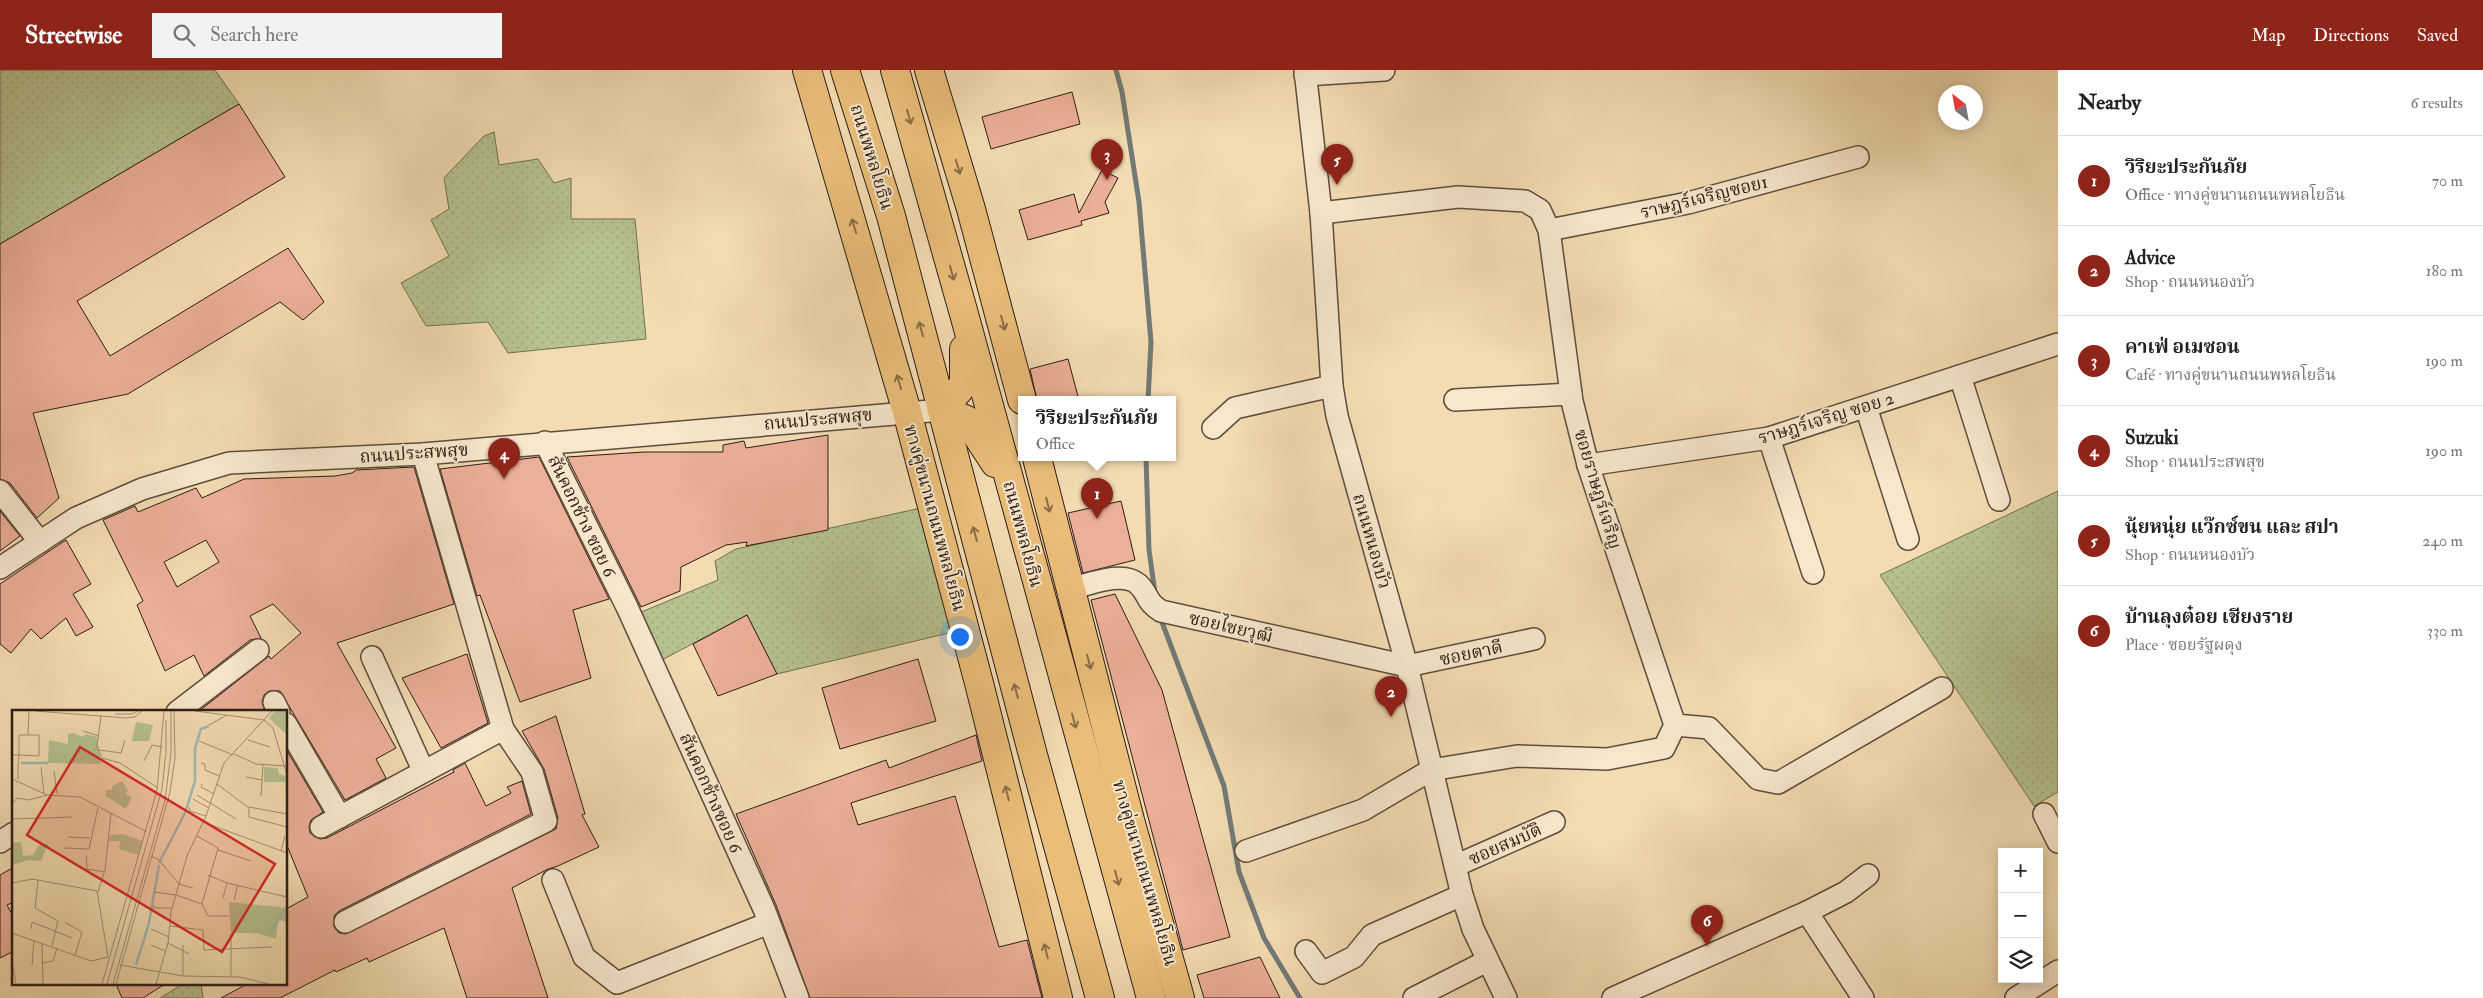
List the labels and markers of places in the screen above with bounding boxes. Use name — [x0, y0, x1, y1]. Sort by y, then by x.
pin: 3 — [1091, 139, 1123, 180]
pin: 5 — [1321, 144, 1353, 185]
pin: 4 — [488, 438, 520, 479]
pin: 1 — [1081, 478, 1113, 519]
pin: 2 — [1375, 676, 1407, 717]
pin: 6 — [1691, 905, 1723, 946]

